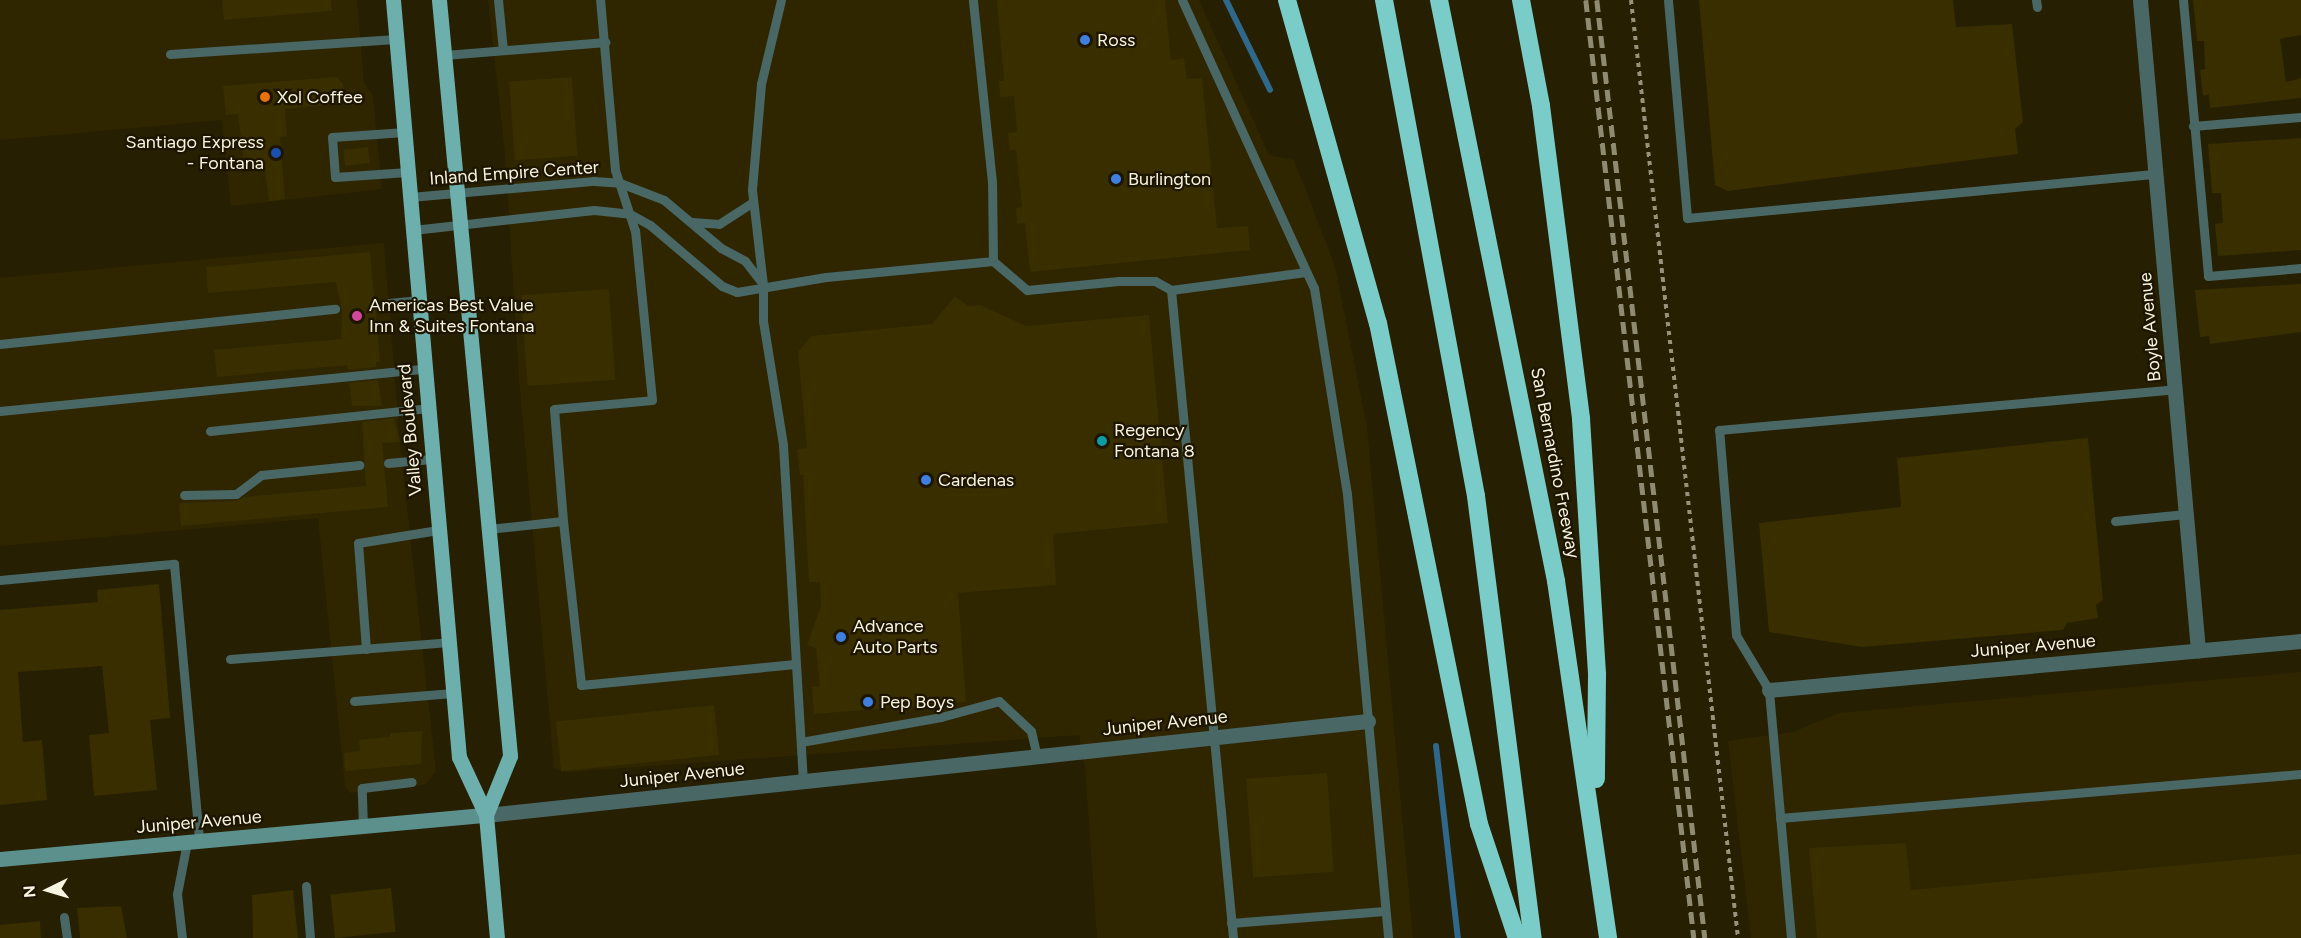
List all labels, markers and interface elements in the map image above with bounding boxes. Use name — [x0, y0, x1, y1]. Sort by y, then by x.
place label: Ross — [1097, 29, 1135, 51]
marker: Ross — [1078, 33, 1092, 47]
place label: Xol Coffee — [277, 86, 363, 108]
marker: Xol Coffee — [258, 90, 272, 104]
place label: Santiago Express - Fontana — [126, 132, 264, 174]
marker: Santiago Express - Fontana — [269, 146, 283, 160]
street label: Inland Empire Center — [429, 156, 599, 190]
place label: Burlington — [1128, 168, 1211, 190]
marker: Burlington — [1109, 172, 1123, 186]
street label: Boyle Avenue — [2134, 271, 2166, 383]
place label: Americas Best Value Inn & Suites Fontana — [369, 295, 534, 338]
marker: Americas Best Value Inn & Suites Fontana — [350, 309, 364, 323]
street label: Valley Boulevard — [393, 363, 427, 497]
street label: San Bernardino Freeway — [1526, 366, 1584, 560]
place label: Regency Fontana 8 — [1114, 420, 1195, 462]
marker: Regency Fontana 8 — [1095, 434, 1109, 448]
place label: Cardenas — [938, 469, 1014, 491]
marker: Cardenas — [919, 473, 933, 487]
place label: Advance Auto Parts — [853, 616, 938, 658]
marker: Advance Auto Parts — [834, 630, 848, 644]
street label: Juniper Avenue — [1970, 630, 2096, 662]
place label: Pep Boys — [880, 691, 954, 713]
marker: Pep Boys — [861, 695, 875, 709]
street label: Juniper Avenue — [1102, 706, 1228, 740]
street label: Juniper Avenue — [619, 758, 745, 792]
street label: Juniper Avenue — [136, 806, 262, 838]
north arrow — [18, 860, 78, 920]
text: N — [20, 885, 40, 899]

